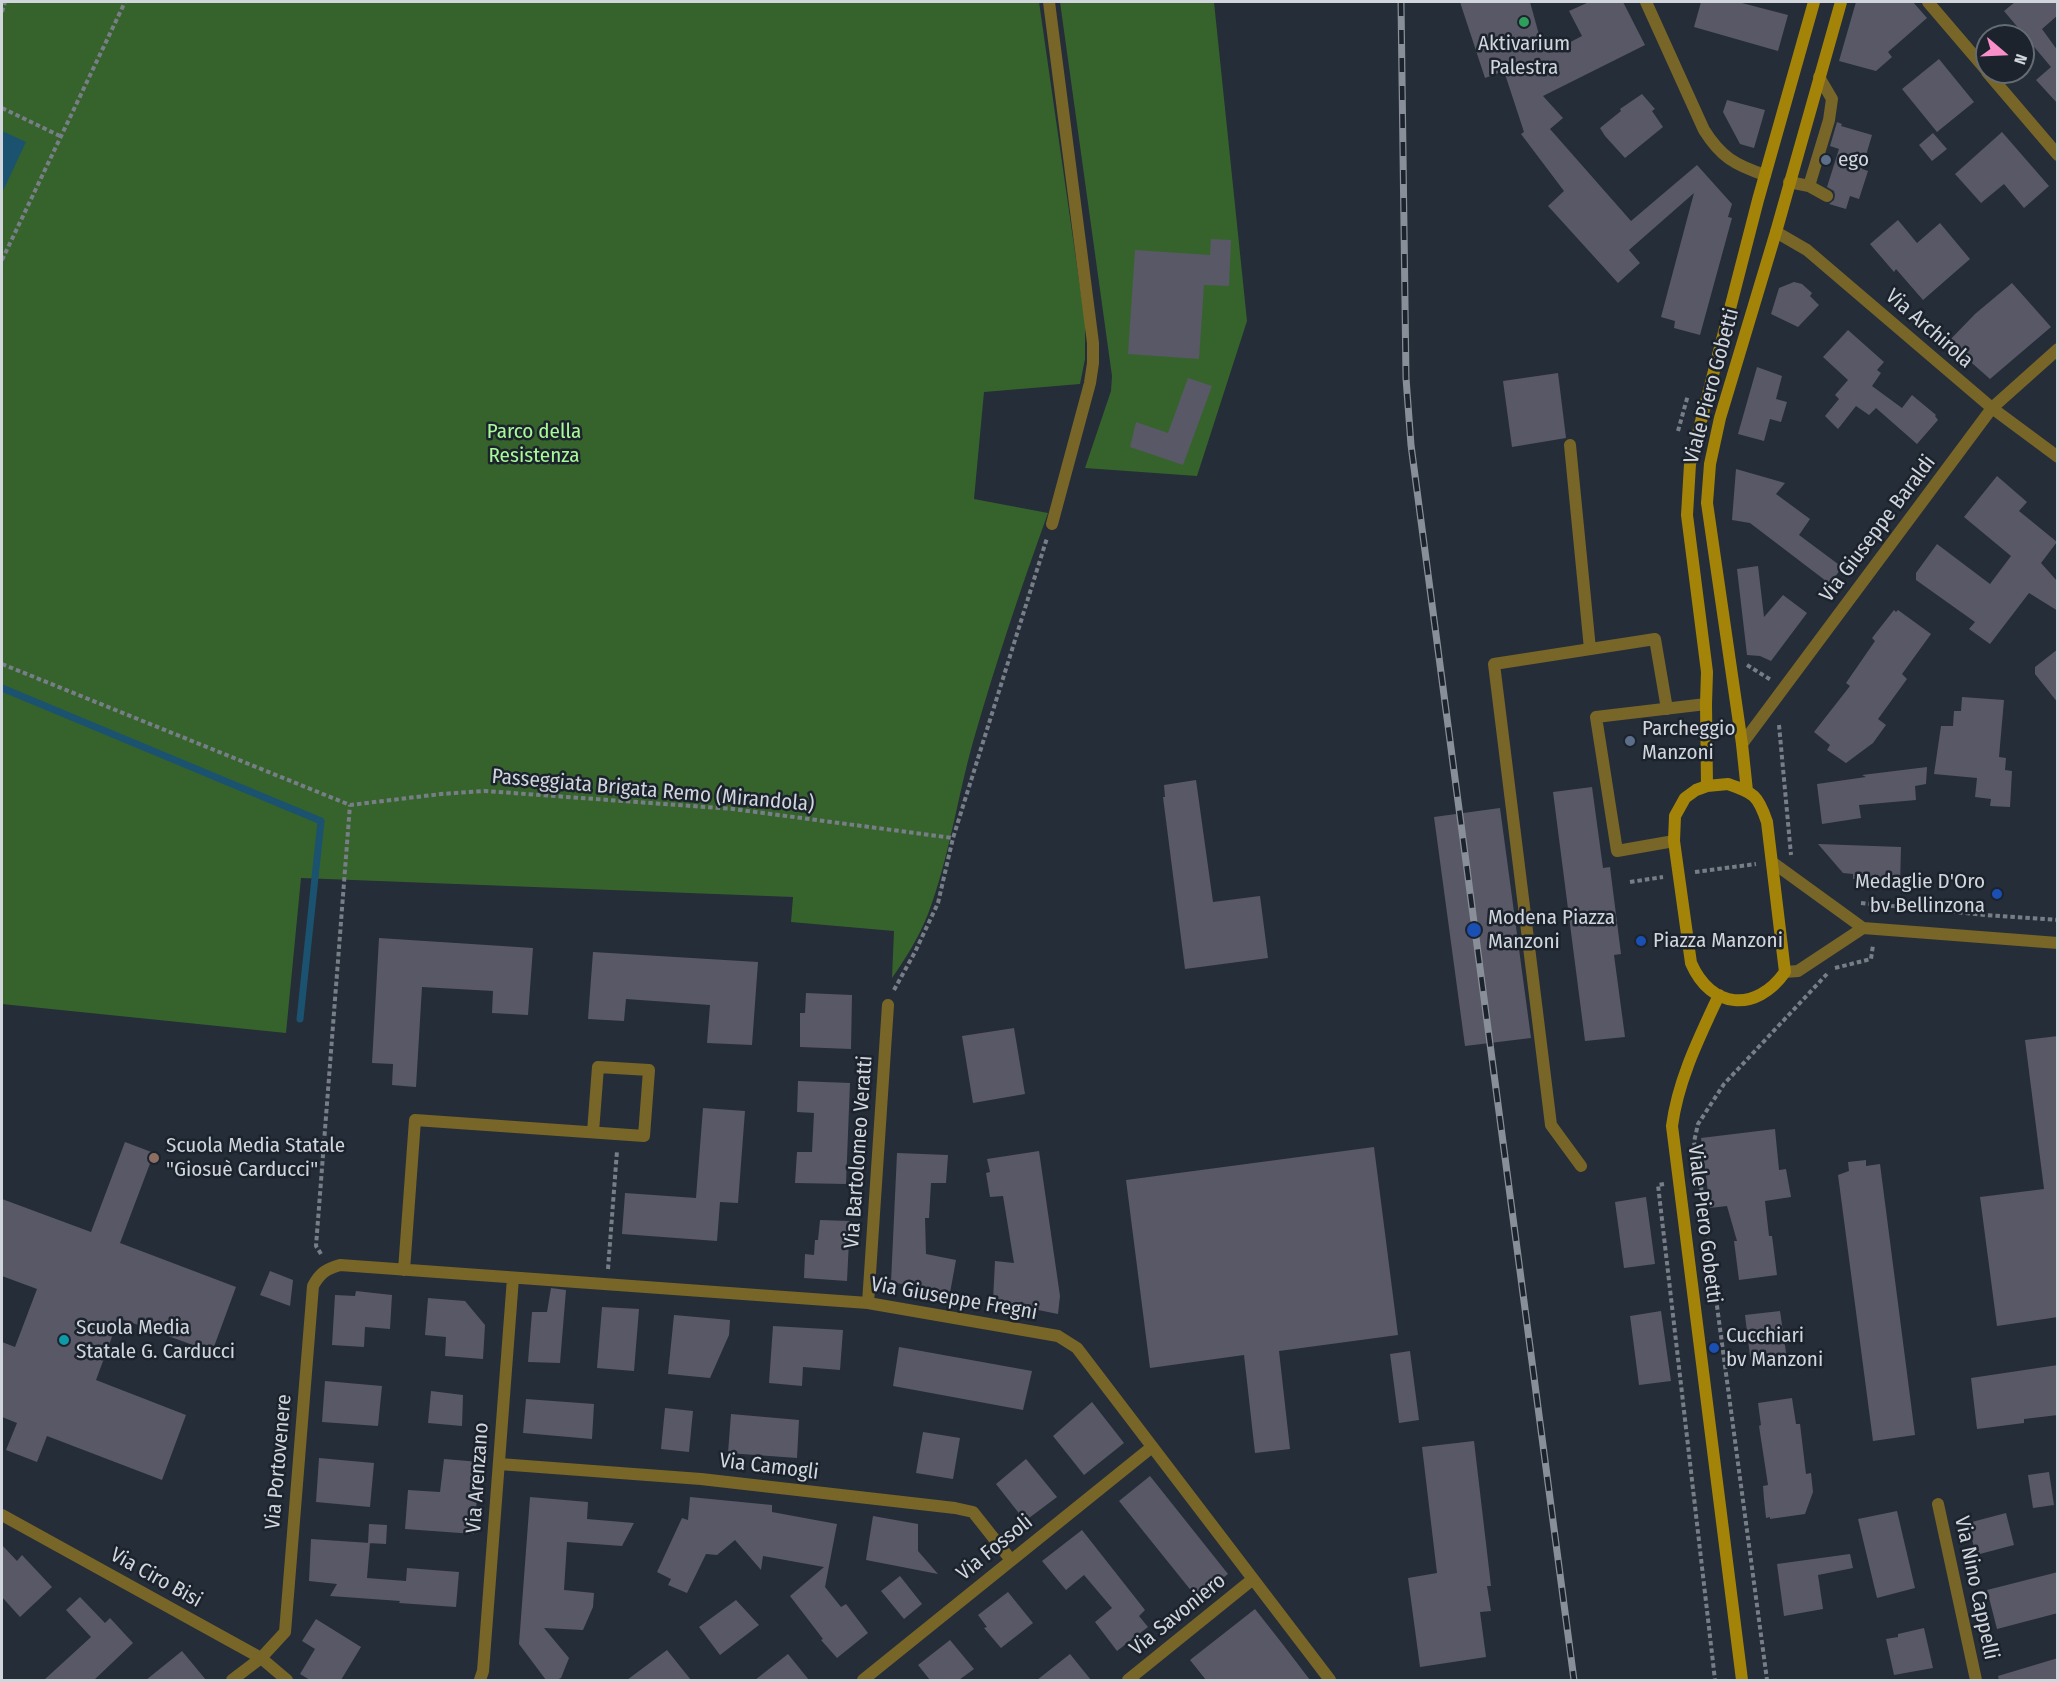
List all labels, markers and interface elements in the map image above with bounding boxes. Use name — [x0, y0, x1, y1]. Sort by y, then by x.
marker: Aktivarium Palestra — [1517, 15, 1531, 29]
north arrow — [1975, 24, 2035, 84]
place label: Aktivarium Palestra — [1478, 31, 1570, 81]
text: N — [2010, 52, 2031, 67]
place label: ego — [1838, 147, 1869, 173]
marker: ego — [1819, 153, 1833, 167]
street label: Via Archirola — [1880, 284, 1978, 374]
street label: Viale Piero Gobetti — [1679, 306, 1745, 466]
park label: Parco della Resistenza — [487, 419, 581, 469]
street label: Via Giuseppe Baraldi — [1815, 451, 1941, 607]
place label: Parcheggio Manzoni — [1642, 716, 1735, 766]
marker: Parcheggio Manzoni — [1623, 734, 1637, 748]
street label: Passeggiata Brigata Remo (Mirandola) — [491, 764, 815, 818]
place label: Medaglie D'Oro bv Bellinzona — [1855, 869, 1985, 919]
marker: Medaglie D'Oro bv Bellinzona — [1990, 887, 2004, 901]
place label: Modena Piazza Manzoni — [1488, 905, 1615, 955]
marker: Modena Piazza Manzoni — [1465, 921, 1483, 939]
place label: Piazza Manzoni — [1653, 928, 1783, 954]
marker: Piazza Manzoni — [1634, 934, 1648, 948]
street label: Via Bartolomeo Veratti — [840, 1055, 878, 1249]
place label: Scuola Media Statale "Giosuè Carducci" — [166, 1133, 345, 1183]
street label: Viale Piero Gobetti — [1682, 1143, 1726, 1305]
marker: Scuola Media Statale "Giosuè Carducci" — [147, 1151, 161, 1165]
street label: Via Giuseppe Fregni — [869, 1272, 1039, 1326]
place label: Scuola Media Statale G. Carducci — [76, 1315, 235, 1365]
place label: Cucchiari bv Manzoni — [1726, 1323, 1823, 1373]
marker: Scuola Media Statale G. Carducci — [57, 1333, 71, 1347]
marker: Cucchiari bv Manzoni — [1707, 1341, 1721, 1355]
street label: Via Portovenere — [261, 1393, 297, 1531]
street label: Via Arenzano — [462, 1422, 494, 1534]
street label: Via Camogli — [718, 1448, 820, 1486]
street label: Via Fossoli — [952, 1510, 1038, 1586]
street label: Via Nino Cappelli — [1948, 1514, 2004, 1662]
street label: Via Ciro Bisi — [106, 1543, 206, 1613]
street label: Via Savoniero — [1125, 1569, 1231, 1661]

